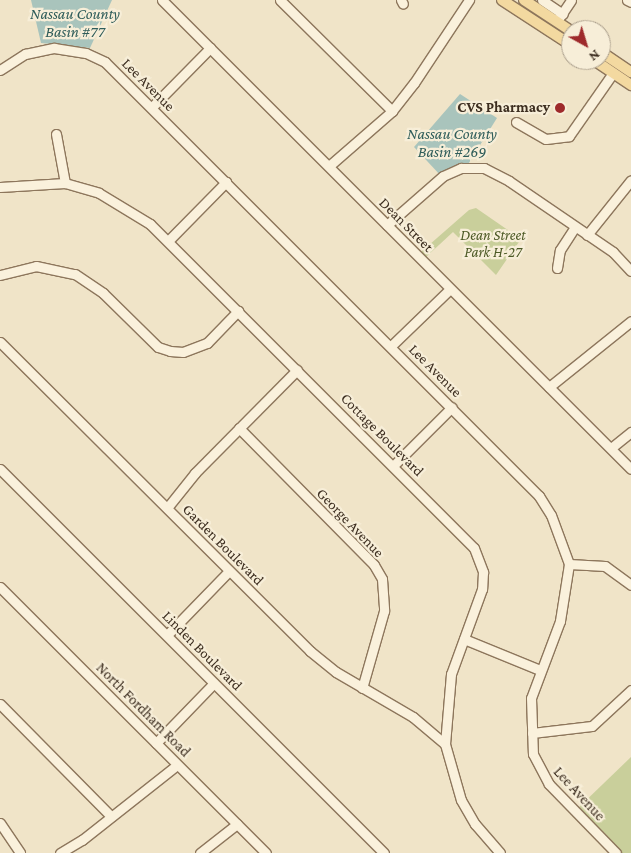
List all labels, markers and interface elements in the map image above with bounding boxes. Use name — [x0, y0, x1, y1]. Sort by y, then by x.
water label: Nassau County Basin #77 — [30, 4, 120, 42]
north arrow — [561, 20, 611, 70]
text: N — [586, 47, 604, 65]
street label: Lee Avenue — [118, 55, 178, 115]
place label: CVS Pharmacy — [457, 99, 550, 117]
marker: CVS Pharmacy — [554, 102, 566, 114]
water label: Nassau County Basin #269 — [407, 124, 497, 162]
street label: Dean Street — [375, 194, 437, 256]
park label: Dean Street Park H-27 — [460, 226, 526, 261]
street label: Lee Avenue — [405, 341, 465, 401]
street label: Cottage Boulevard — [337, 390, 427, 480]
street label: George Avenue — [312, 485, 388, 561]
street label: Garden Boulevard — [179, 501, 267, 589]
street label: Linden Boulevard — [158, 607, 246, 695]
street label: North Fordham Road — [92, 659, 194, 761]
street label: Lee Avenue — [549, 763, 609, 825]

